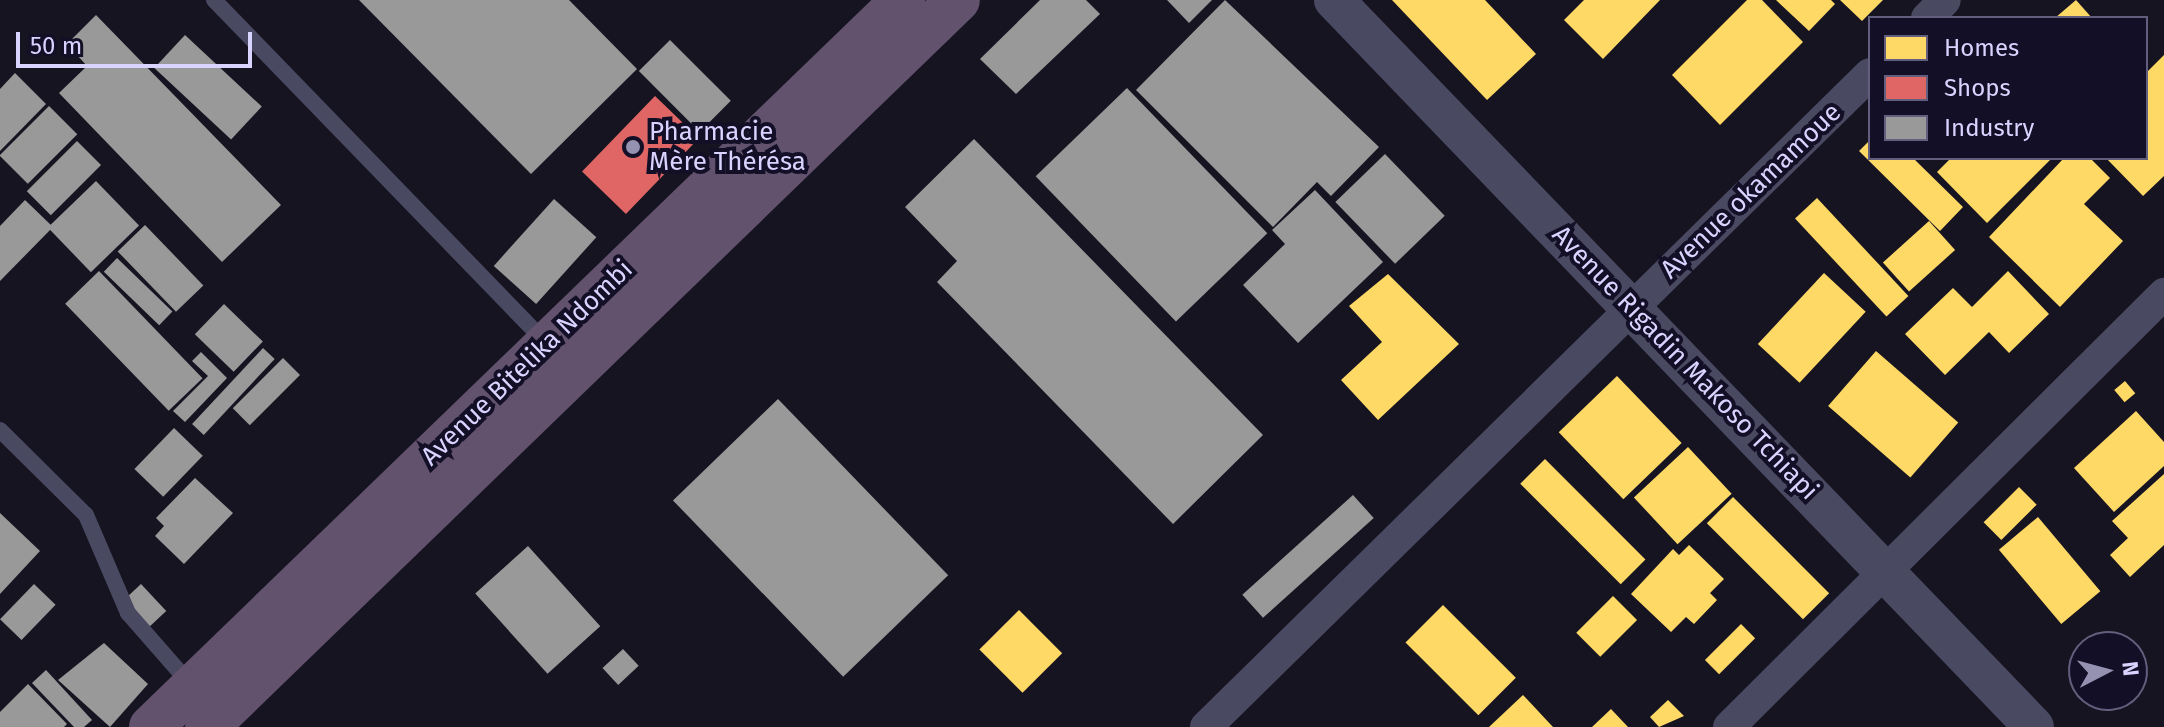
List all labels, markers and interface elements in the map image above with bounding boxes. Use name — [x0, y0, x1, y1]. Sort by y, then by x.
scale bar — [20, 16, 256, 66]
legend — [1868, 16, 2148, 160]
text: 50 m — [30, 32, 82, 60]
text: Homes — [1944, 34, 2019, 62]
text: Shops — [1944, 74, 2011, 102]
street label: Avenue okamamoue — [1654, 97, 1848, 285]
text: Industry — [1944, 114, 2034, 142]
place label: Pharmacie Mère Thérésa — [649, 116, 806, 178]
marker: Pharmacie Mère Thérésa — [624, 138, 642, 156]
street label: Avenue Rigadin Makoso Tchiapi — [1546, 219, 1824, 507]
street label: Avenue Bitelika Ndombi — [415, 254, 639, 472]
north arrow — [2068, 631, 2148, 711]
text: N — [2116, 660, 2145, 677]

